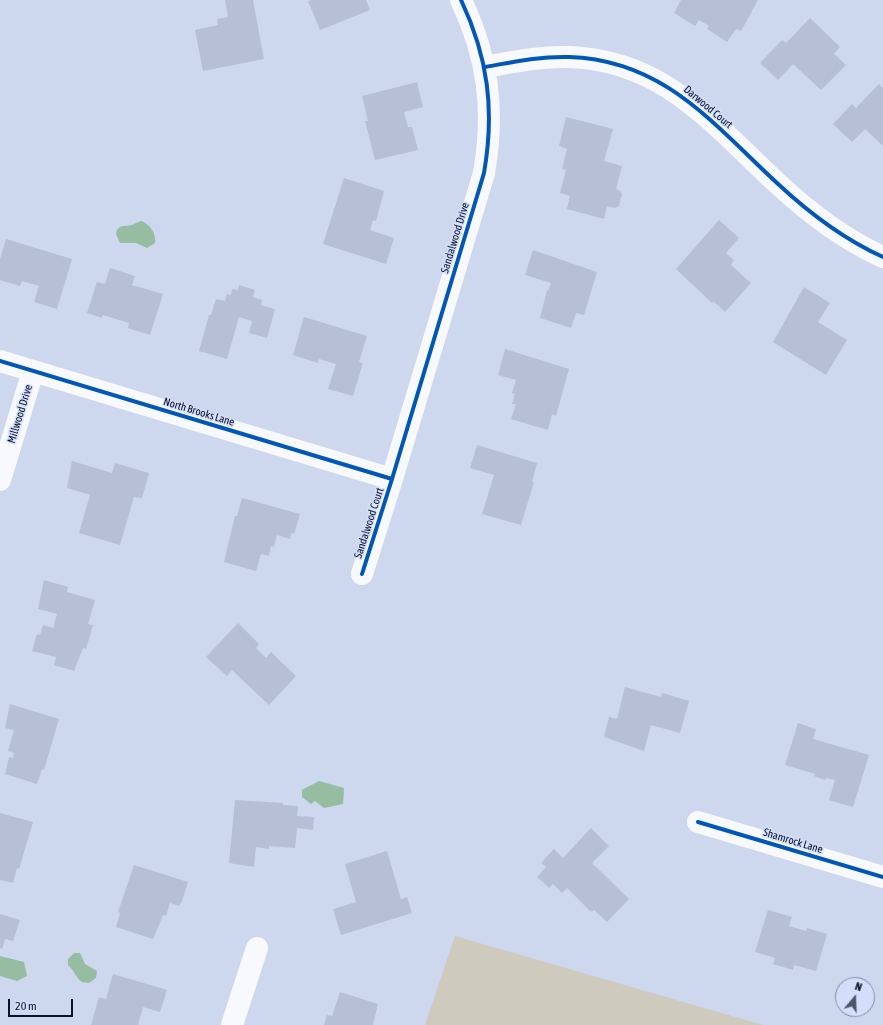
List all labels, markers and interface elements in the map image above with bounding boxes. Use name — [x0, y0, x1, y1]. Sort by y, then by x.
street label: Darwood Court — [681, 83, 735, 131]
street label: Sandalwood Drive — [438, 201, 472, 275]
street label: Millwood Drive — [5, 383, 35, 445]
street label: North Brooks Lane — [162, 395, 236, 429]
street label: Sandalwood Court — [351, 486, 387, 560]
street label: Shamrock Lane — [762, 826, 824, 856]
north arrow — [835, 977, 875, 1017]
text: N — [854, 980, 864, 993]
scale bar — [10, 991, 75, 1017]
text: 20 m — [15, 999, 37, 1013]

